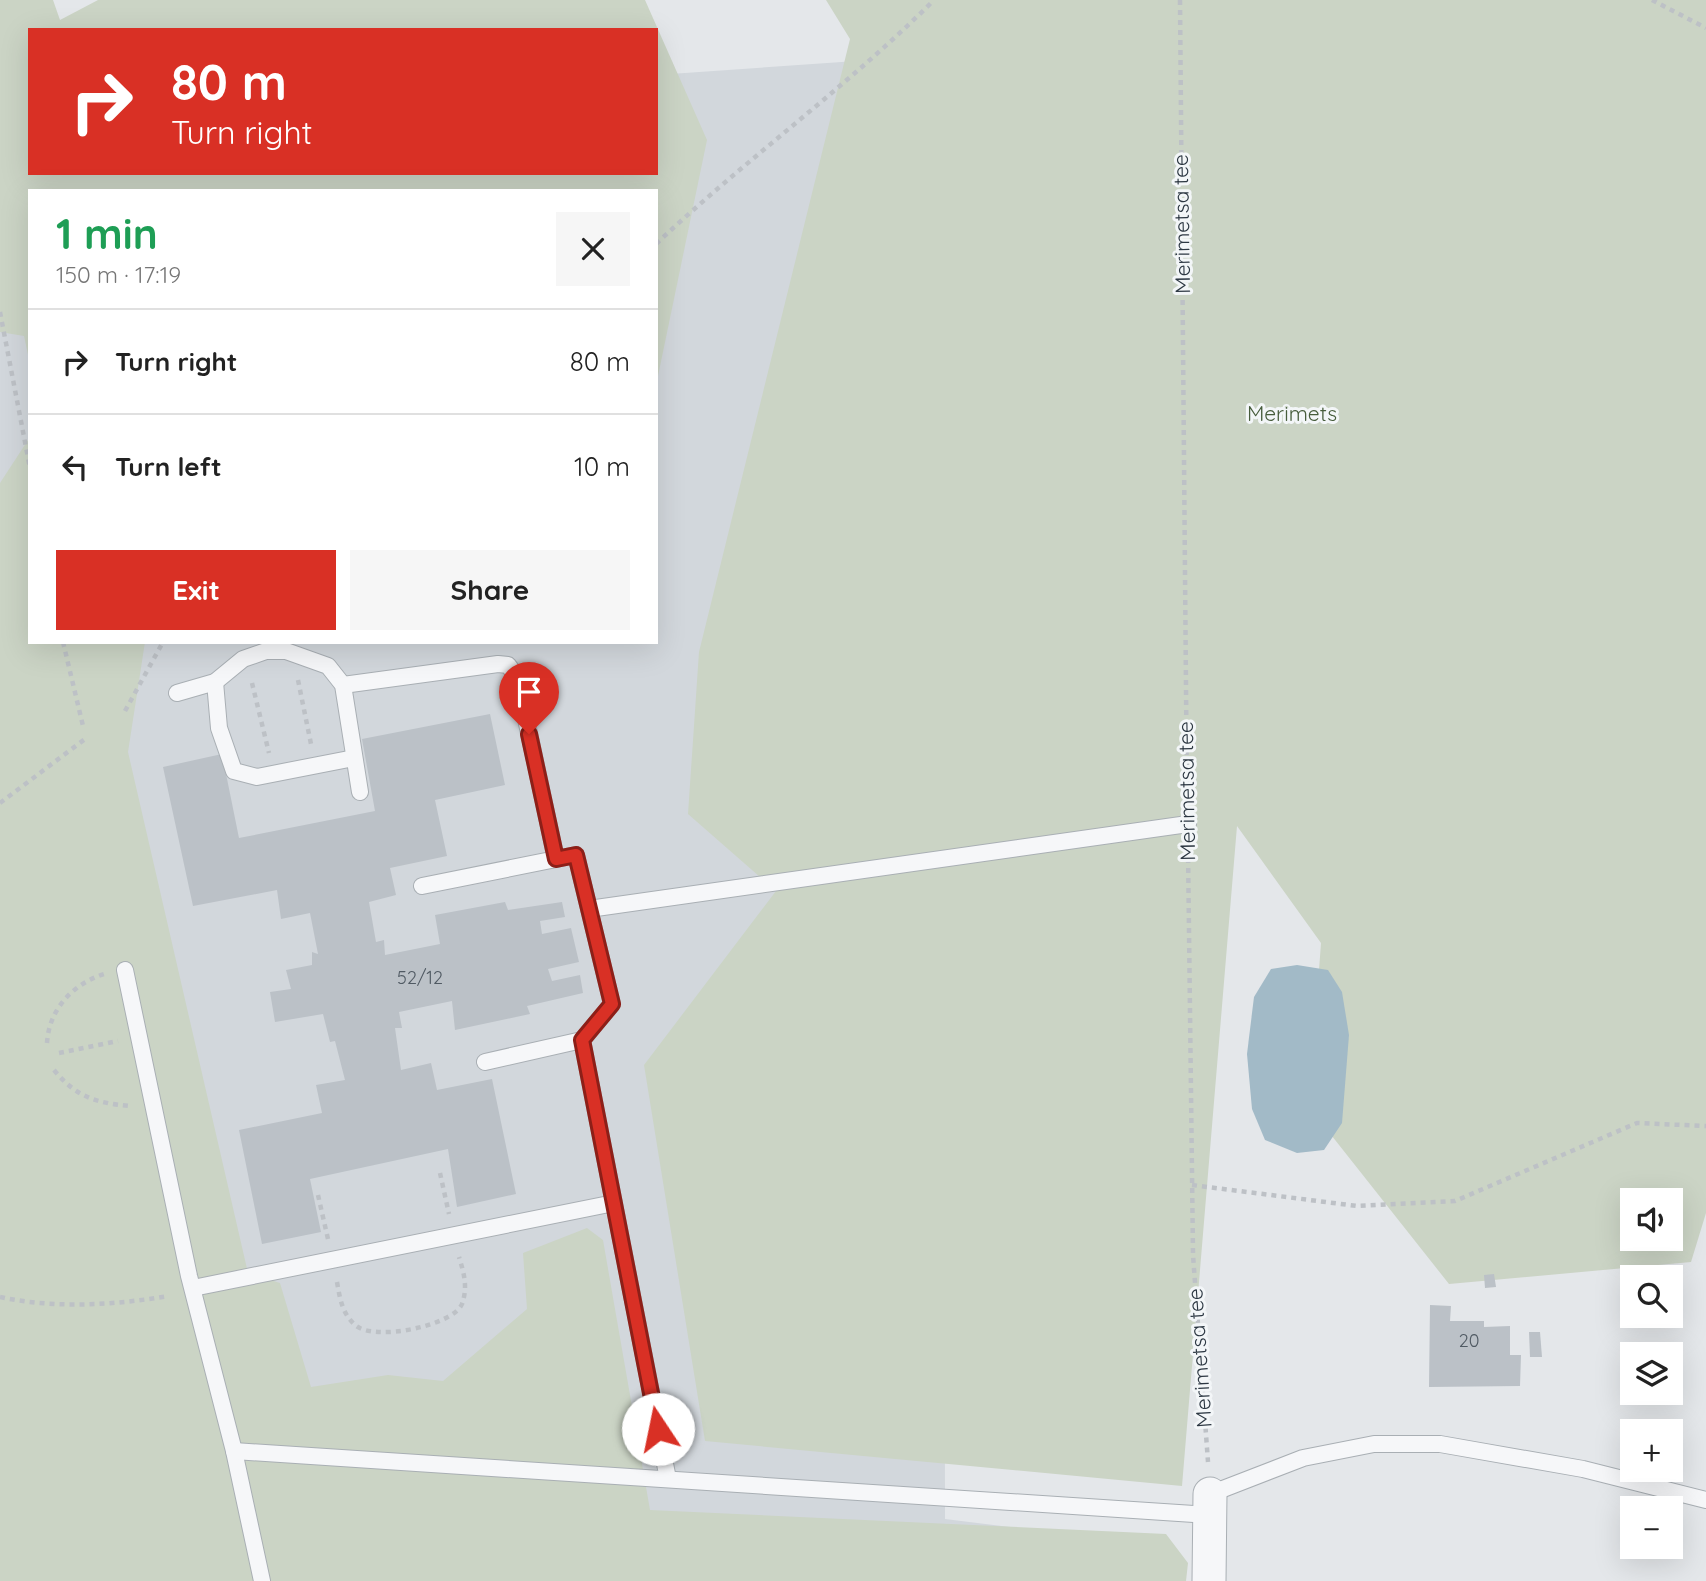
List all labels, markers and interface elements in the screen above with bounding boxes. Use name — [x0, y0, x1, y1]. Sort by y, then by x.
text: 80 m — [171, 51, 287, 112]
icon: right — [56, 56, 147, 147]
text: Turn right — [171, 112, 312, 152]
street label: Merimetsa tee — [1167, 154, 1195, 294]
text: 1 min — [56, 207, 158, 260]
button: close — [556, 212, 630, 286]
text: 150 m · 17:19 — [56, 260, 181, 289]
icon: right — [56, 343, 94, 381]
text: Turn right — [115, 345, 237, 378]
text: 80 m — [570, 345, 630, 378]
park label: Merimets — [1247, 400, 1337, 426]
icon: left — [56, 448, 94, 486]
text: Turn left — [115, 450, 222, 483]
text: 10 m — [574, 450, 630, 483]
button: Exit — [56, 550, 336, 630]
button: Share — [350, 550, 630, 630]
pin — [499, 662, 559, 734]
icon: arrive — [510, 673, 548, 711]
street label: Merimetsa tee — [1172, 721, 1200, 861]
house number: 52/12 — [397, 966, 443, 989]
map controls — [1620, 1188, 1683, 1559]
button: sound — [1620, 1188, 1683, 1251]
button: search — [1620, 1265, 1683, 1328]
street label: Merimetsa tee — [1181, 1288, 1217, 1429]
house number: 20 — [1459, 1329, 1479, 1352]
button: layers — [1620, 1342, 1683, 1405]
position arrow — [621, 1392, 695, 1466]
button: + — [1620, 1419, 1683, 1482]
button: − — [1620, 1496, 1683, 1559]

